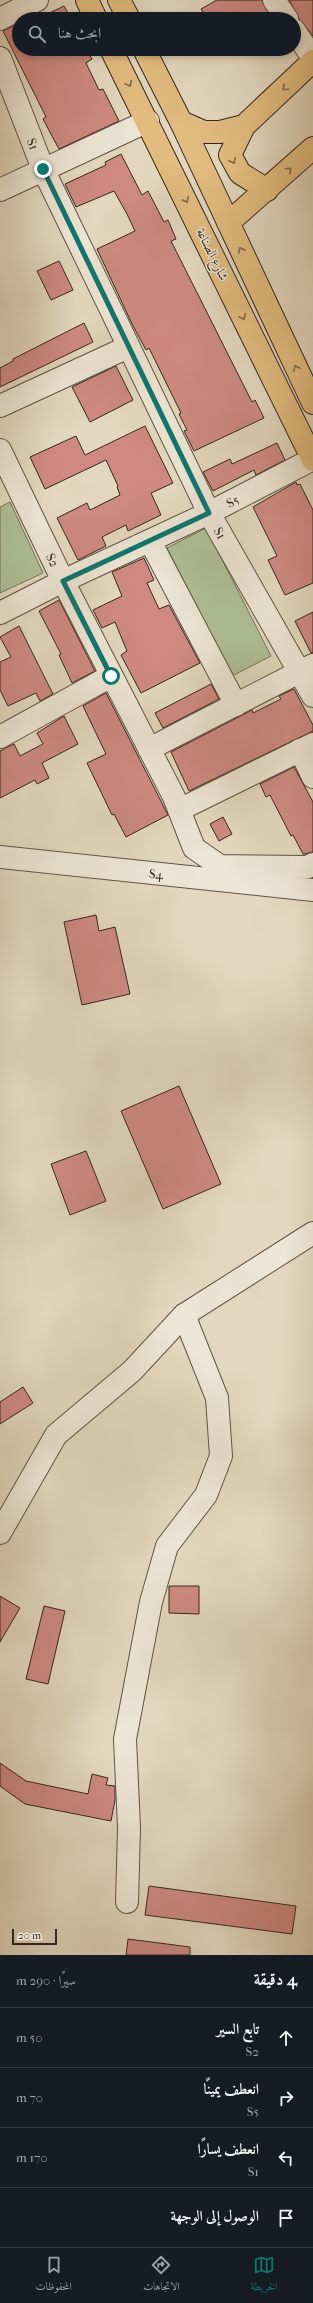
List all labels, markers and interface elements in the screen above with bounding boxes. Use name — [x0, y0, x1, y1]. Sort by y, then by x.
search box — [12, 12, 301, 56]
icon: search — [26, 23, 48, 45]
text: ابحث هنا — [58, 24, 101, 42]
one-way arrow — [124, 80, 132, 87]
one-way arrow — [282, 83, 290, 91]
street label: S1 — [24, 136, 42, 152]
one-way arrow — [228, 157, 236, 164]
route end — [34, 160, 52, 178]
one-way arrow — [284, 167, 292, 175]
one-way arrow — [181, 196, 189, 204]
street label: شارع الصناعة — [190, 226, 232, 284]
one-way arrow — [238, 247, 246, 254]
one-way arrow — [238, 313, 246, 321]
one-way arrow — [293, 364, 301, 372]
street label: S5 — [224, 492, 242, 511]
street label: S1 — [211, 525, 229, 542]
street label: S2 — [43, 551, 62, 570]
route start — [102, 667, 120, 685]
street label: S4 — [148, 866, 164, 882]
scale bar — [12, 1927, 57, 1946]
text: 20 m — [18, 1929, 41, 1942]
text: 4 دقيقة — [254, 1969, 297, 1989]
text: سيرًا · 290 m — [16, 1973, 76, 1988]
text: تابع السير — [217, 2020, 259, 2038]
icon: ahead — [275, 2027, 297, 2049]
text: 50 m — [16, 2030, 42, 2045]
text: S2 — [246, 2044, 259, 2059]
text: انعطف يمينًا — [204, 2080, 259, 2098]
icon: right — [275, 2087, 297, 2109]
text: 70 m — [16, 2090, 43, 2105]
text: S5 — [247, 2104, 259, 2119]
text: انعطف يسارًا — [198, 2140, 259, 2158]
icon: left — [275, 2147, 297, 2169]
text: 170 m — [16, 2150, 48, 2165]
text: S1 — [248, 2164, 259, 2179]
text: الوصول إلى الوجهة — [170, 2207, 259, 2225]
icon: arrive — [275, 2207, 297, 2229]
tab: المحفوظات — [36, 2254, 72, 2297]
tab: الاتجاهات — [143, 2254, 180, 2297]
tab: الخريطة — [251, 2254, 277, 2297]

